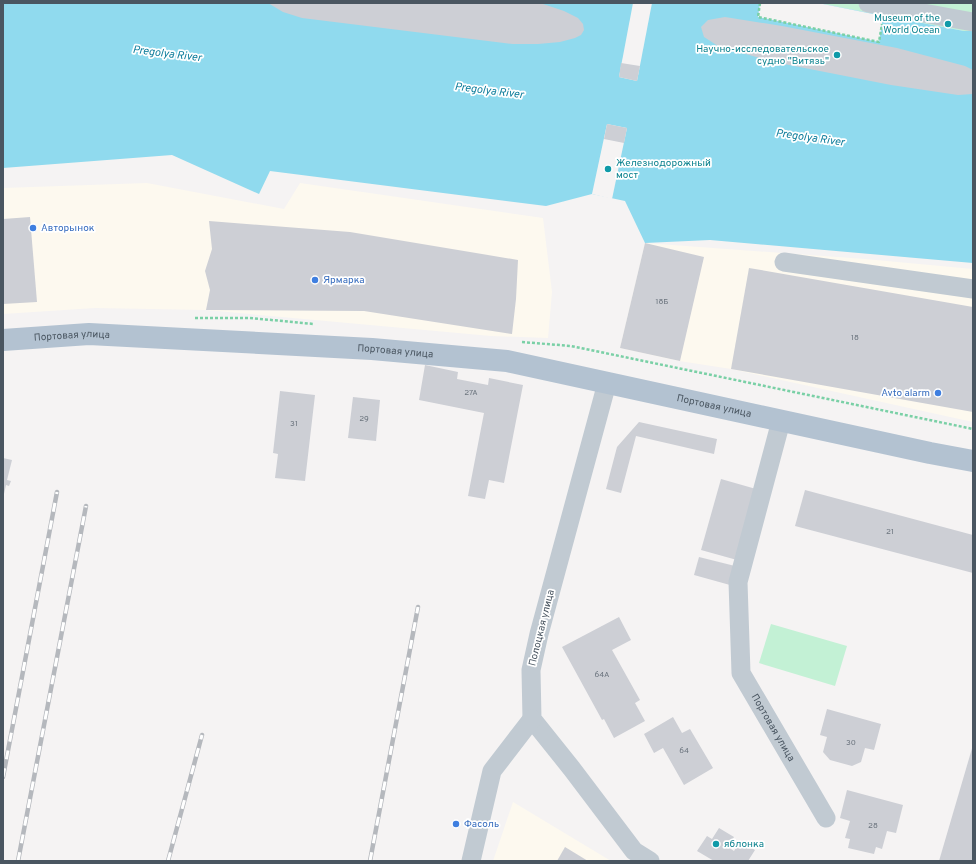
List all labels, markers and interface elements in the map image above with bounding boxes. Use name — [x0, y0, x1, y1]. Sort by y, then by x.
place label: Museum of the World Ocean — [874, 12, 940, 37]
marker: Museum of the World Ocean — [943, 19, 953, 29]
water label: Pregolya River — [132, 43, 203, 65]
place label: Научно-исследовательское судно "Витязь" — [696, 43, 829, 68]
marker: Научно-исследовательское судно "Витязь" — [832, 50, 842, 60]
water label: Pregolya River — [454, 80, 525, 102]
water label: Pregolya River — [775, 126, 846, 150]
place label: Железнодорожный мост — [616, 157, 711, 182]
marker: Железнодорожный мост — [603, 164, 613, 174]
place label: Авторынок — [41, 222, 95, 235]
marker: Авторынок — [28, 223, 38, 233]
place label: Ярмарка — [323, 274, 365, 287]
marker: Ярмарка — [310, 275, 320, 285]
house number: 18Б — [655, 297, 669, 307]
street label: Портовая улица — [33, 327, 110, 344]
house number: 18 — [851, 333, 859, 343]
street label: Портовая улица — [357, 342, 434, 361]
place label: Avto alarm — [881, 387, 930, 400]
house number: 27А — [464, 388, 478, 398]
marker: Avto alarm — [933, 388, 943, 398]
street label: Портовая улица — [675, 392, 753, 420]
house number: 29 — [359, 414, 369, 424]
house number: 31 — [290, 419, 298, 429]
house number: 21 — [886, 527, 894, 537]
street label: Полоцкая улица — [526, 588, 558, 668]
house number: 64А — [594, 670, 610, 680]
street label: Портовая улица — [748, 691, 798, 764]
house number: 30 — [846, 738, 856, 748]
house number: 64 — [679, 746, 689, 756]
place label: Фасоль — [464, 818, 499, 831]
marker: Фасоль — [451, 819, 461, 829]
house number: 28 — [868, 821, 878, 831]
place label: яблонка — [724, 838, 764, 851]
marker: яблонка — [711, 839, 721, 849]

